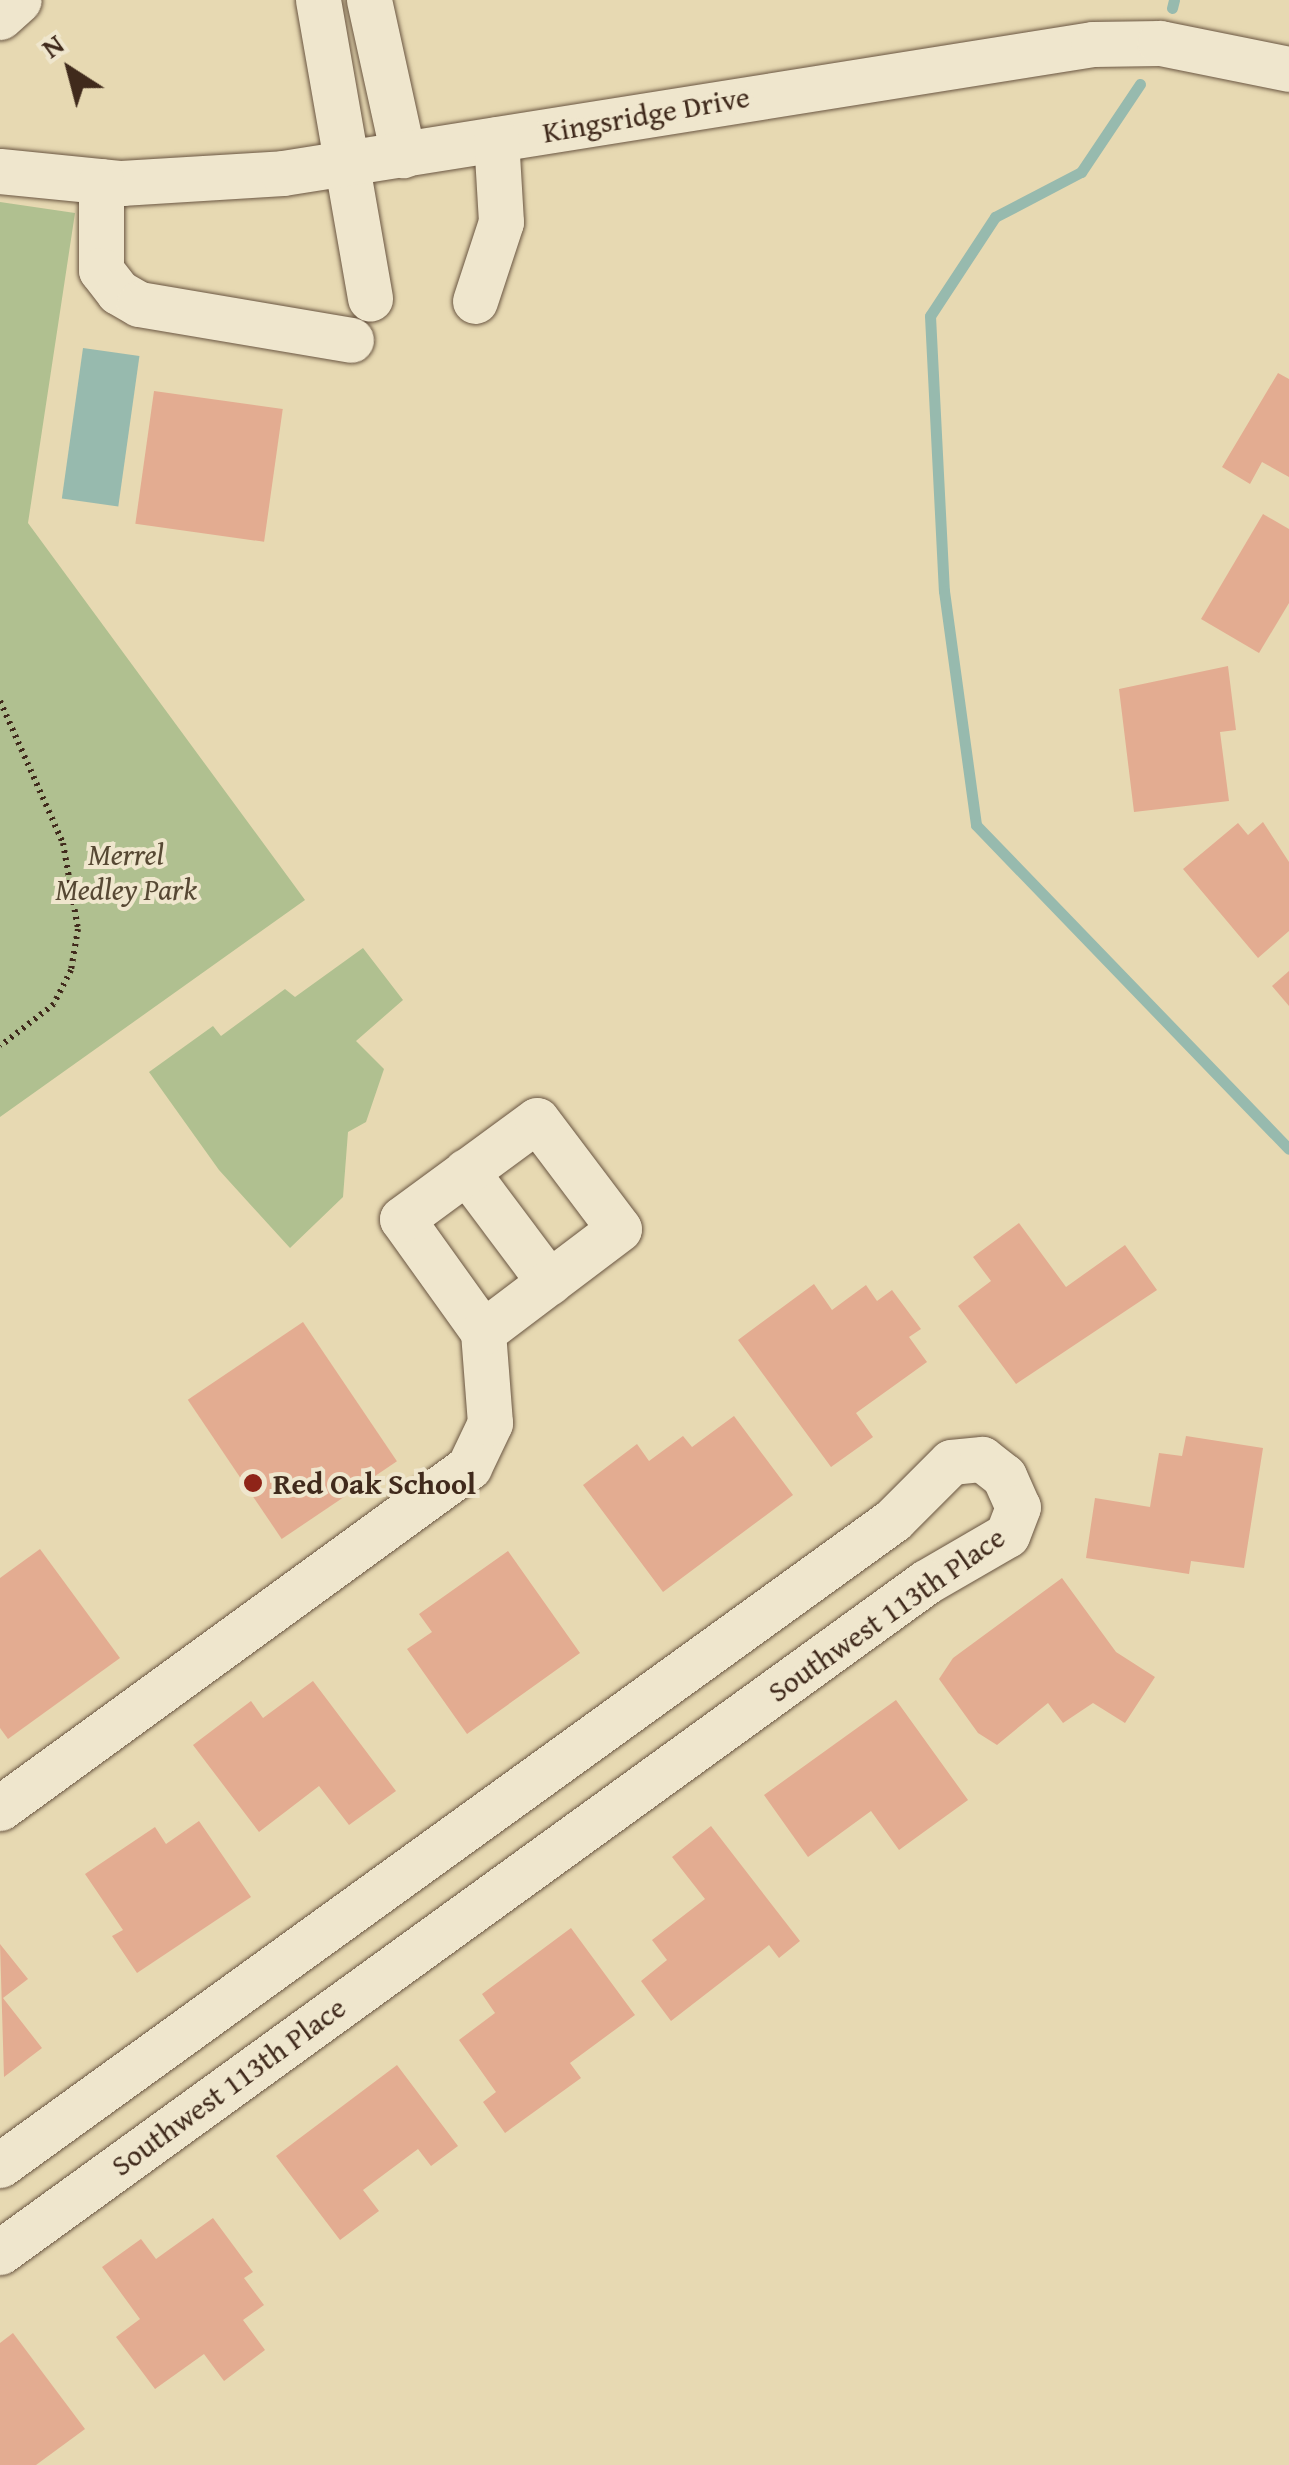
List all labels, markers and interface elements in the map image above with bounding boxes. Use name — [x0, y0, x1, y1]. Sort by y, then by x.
north arrow — [20, 20, 120, 120]
text: N — [32, 23, 72, 67]
street label: Kingsridge Drive — [540, 78, 752, 150]
park label: Merrel Medley Park — [55, 836, 197, 906]
place label: Red Oak School — [273, 1465, 476, 1501]
marker: Red Oak School — [242, 1472, 264, 1494]
street label: Southwest 113th Place — [761, 1519, 1011, 1709]
street label: Southwest 113th Place — [104, 1989, 352, 2183]

